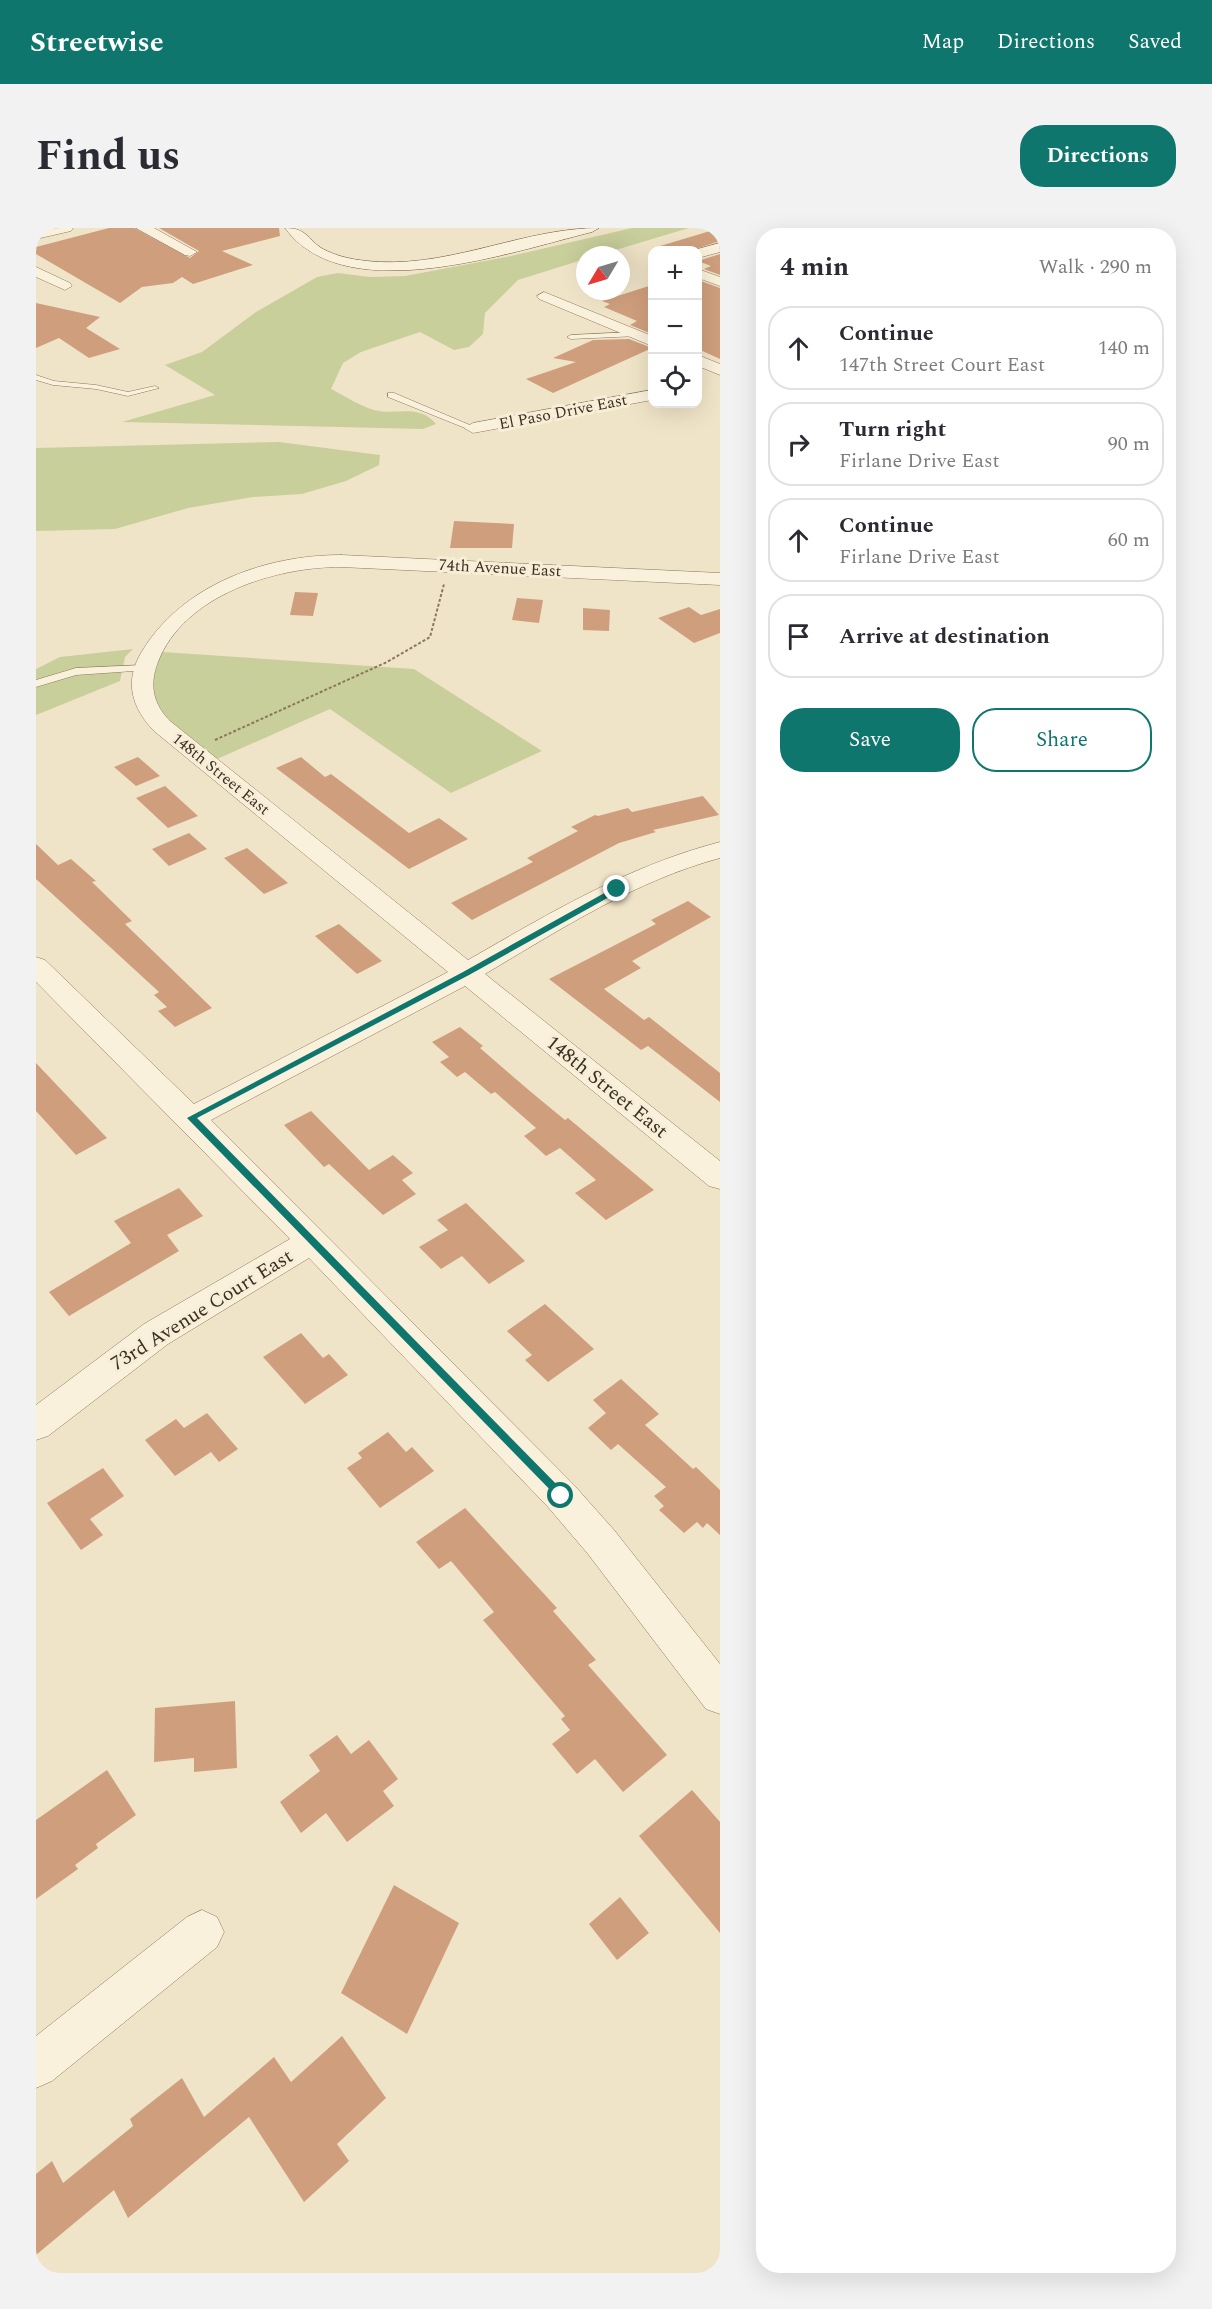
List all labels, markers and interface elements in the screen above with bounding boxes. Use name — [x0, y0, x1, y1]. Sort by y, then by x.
text: Streetwise — [30, 21, 164, 64]
text: Map — [922, 26, 964, 58]
text: Directions — [997, 26, 1095, 58]
text: Saved — [1128, 26, 1182, 58]
text: Find us — [36, 125, 180, 188]
button: Directions — [1020, 125, 1176, 187]
north arrow — [576, 246, 630, 300]
map controls — [648, 246, 702, 408]
button: + — [648, 246, 702, 300]
text: 4 min — [780, 247, 849, 287]
text: Walk · 290 m — [1039, 252, 1152, 282]
button: − — [648, 300, 702, 354]
text: Continue — [839, 317, 934, 350]
icon: ahead — [782, 332, 815, 365]
text: 140 m — [1098, 333, 1150, 363]
text: 147th Street Court East — [839, 350, 1045, 380]
button: locate — [648, 354, 702, 408]
street label: El Paso Drive East — [497, 388, 630, 436]
text: Turn right — [839, 413, 946, 446]
icon: right — [782, 428, 815, 461]
text: 90 m — [1108, 429, 1150, 459]
text: Firlane Drive East — [839, 446, 1000, 476]
text: Continue — [839, 509, 934, 542]
icon: ahead — [782, 524, 815, 557]
text: 60 m — [1108, 525, 1150, 555]
text: Firlane Drive East — [839, 542, 1000, 572]
street label: 74th Avenue East — [438, 553, 562, 583]
icon: arrive — [782, 620, 815, 653]
text: Arrive at destination — [839, 620, 1050, 653]
button: Save — [780, 708, 960, 772]
button: Share — [972, 708, 1152, 772]
street label: 148th Street East — [167, 727, 275, 821]
route end — [603, 875, 629, 901]
street label: 148th Street East — [539, 1028, 675, 1146]
street label: 73rd Avenue Court East — [105, 1242, 299, 1378]
route start — [547, 1482, 573, 1508]

